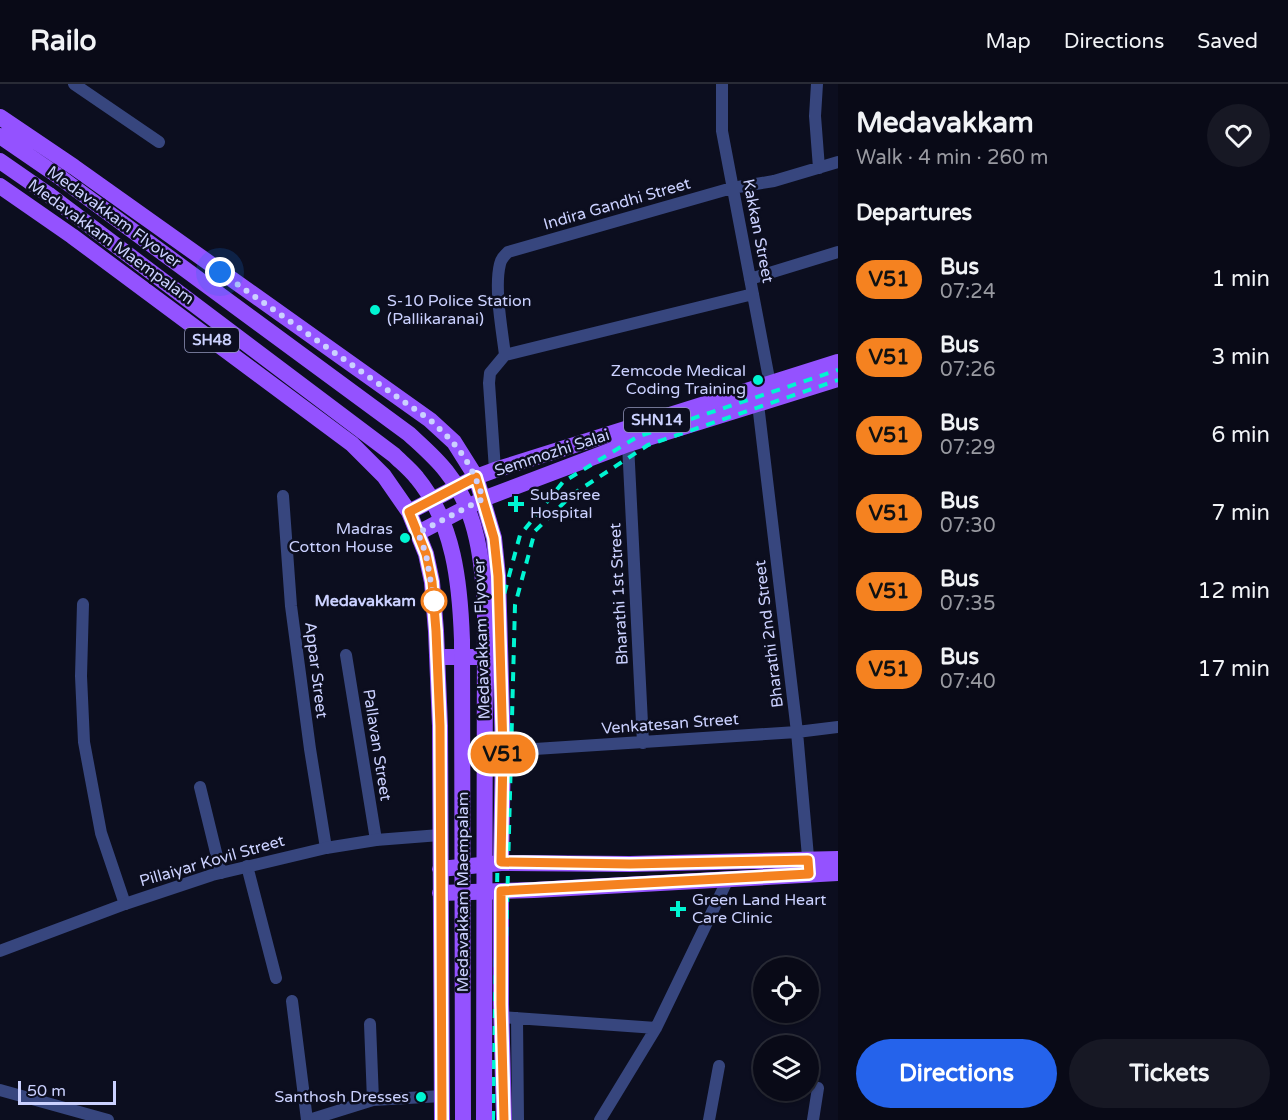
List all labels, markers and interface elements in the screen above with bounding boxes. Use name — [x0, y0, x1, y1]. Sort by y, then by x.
text: Railo — [30, 24, 97, 58]
text: Map — [985, 29, 1031, 54]
text: Directions — [1064, 29, 1164, 54]
text: Saved — [1197, 29, 1258, 54]
button: heart — [1207, 104, 1270, 167]
text: Medavakkam — [856, 106, 1034, 140]
text: Walk · 4 min · 260 m — [856, 146, 1048, 170]
street label: Medavakkam Flyover — [43, 162, 186, 273]
street label: Indira Gandhi Street — [541, 173, 693, 235]
street label: Medavakkam Maempalam — [24, 175, 198, 309]
street label: Kakkan Street — [738, 177, 778, 285]
text: Departures — [856, 200, 972, 226]
text: Bus — [940, 254, 979, 280]
your location — [205, 257, 235, 287]
text: 1 min — [1211, 266, 1270, 292]
text: V51 — [869, 267, 909, 292]
text: 07:24 — [940, 280, 995, 304]
place label: S-10 Police Station (Pallikaranai) — [387, 291, 532, 329]
marker: S-10 Police Station (Pallikaranai) — [368, 303, 382, 317]
road number: SH48 — [185, 328, 239, 352]
text: Bus — [940, 332, 979, 358]
text: 3 min — [1211, 344, 1270, 370]
text: V51 — [869, 345, 909, 370]
text: 07:26 — [940, 358, 995, 382]
place label: Zemcode Medical Coding Training — [611, 361, 746, 399]
marker: Zemcode Medical Coding Training — [751, 373, 765, 387]
road number: SHN14 — [624, 408, 690, 432]
text: Bus — [940, 410, 979, 436]
text: 6 min — [1211, 422, 1270, 448]
text: V51 — [869, 423, 909, 448]
street label: Semmozhi Salai — [492, 425, 612, 481]
text: 07:29 — [940, 436, 995, 460]
place label: Subasree Hospital — [530, 485, 600, 523]
text: Bus — [940, 488, 979, 514]
marker: Subasree Hospital — [507, 495, 525, 513]
text: 7 min — [1211, 500, 1270, 526]
text: V51 — [869, 501, 909, 526]
text: 07:30 — [940, 514, 995, 538]
place label: Madras Cotton House — [289, 519, 393, 557]
street label: Bharathi 1st Street — [605, 522, 633, 666]
marker: Madras Cotton House — [398, 531, 412, 545]
street label: Medavakkam Flyover — [469, 557, 495, 720]
street label: Bharathi 2nd Street — [750, 559, 788, 709]
text: Bus — [940, 566, 979, 592]
text: 12 min — [1198, 578, 1270, 604]
text: V51 — [869, 579, 909, 604]
marker: Medavakkam — [421, 588, 447, 614]
place label: Medavakkam — [314, 591, 416, 611]
text: 07:35 — [940, 592, 995, 616]
street label: Appar Street — [300, 621, 332, 719]
text: Bus — [940, 644, 979, 670]
text: 17 min — [1198, 656, 1270, 682]
text: V51 — [869, 657, 909, 682]
text: 07:40 — [940, 670, 995, 694]
street label: Pallavan Street — [358, 688, 396, 802]
street label: Venkatesan Street — [601, 709, 739, 739]
line badge: V51 — [468, 734, 538, 774]
text: V51 — [483, 742, 523, 767]
street label: Medavakkam Maempalam — [453, 792, 473, 992]
street label: Pillaiyar Kovil Street — [137, 831, 287, 891]
place label: Green Land Heart Care Clinic — [692, 890, 826, 928]
marker: Green Land Heart Care Clinic — [669, 900, 687, 918]
map controls — [753, 957, 819, 1101]
button: locate — [753, 957, 819, 1023]
button: layers — [753, 1035, 819, 1101]
button: Directions — [856, 1039, 1057, 1108]
button: Tickets — [1069, 1039, 1270, 1108]
scale bar — [18, 1078, 116, 1106]
text: 50 m — [27, 1081, 66, 1101]
place label: Santhosh Dresses — [275, 1087, 409, 1107]
marker: Santhosh Dresses — [414, 1090, 428, 1104]

